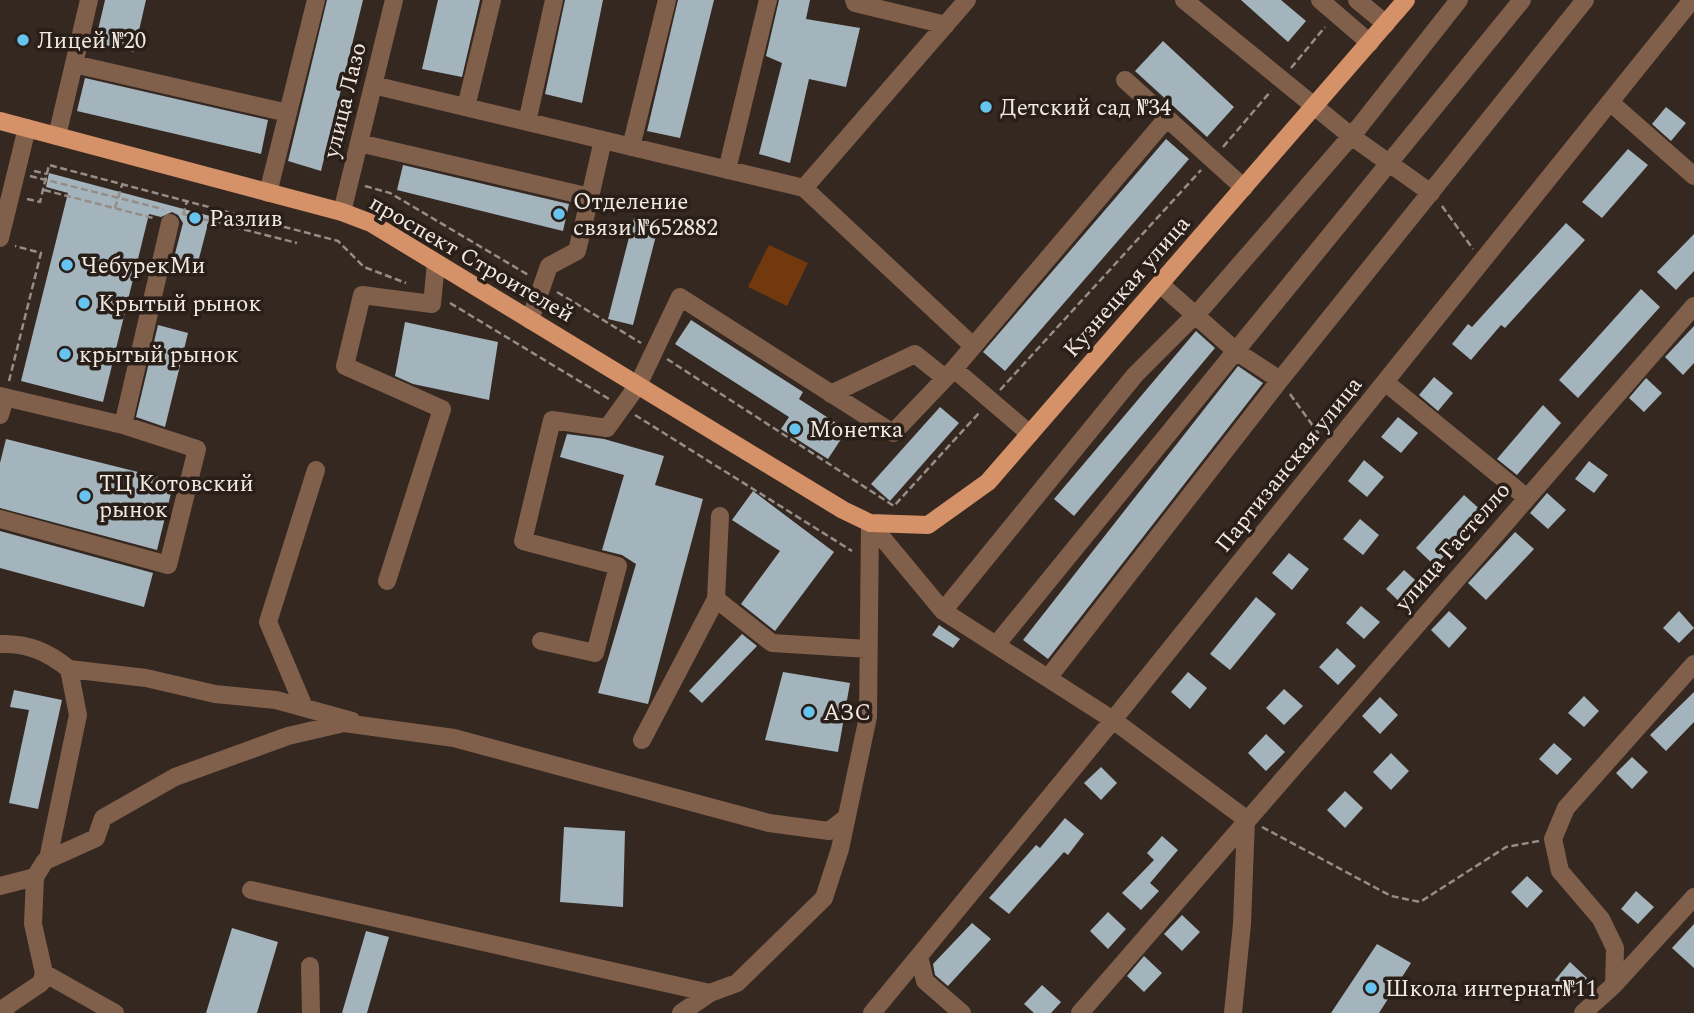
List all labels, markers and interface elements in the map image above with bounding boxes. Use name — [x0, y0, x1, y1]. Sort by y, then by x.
place label: Лицей №20 — [37, 24, 146, 59]
marker: Лицей №20 — [15, 32, 31, 48]
street label: улица Лазо — [314, 39, 377, 163]
place label: Детский сад №34 — [1000, 91, 1172, 126]
marker: Детский сад №34 — [978, 99, 994, 115]
place label: Отделение связи №652882 — [573, 185, 718, 246]
street label: проспект Строителей — [362, 186, 580, 332]
place label: Разлив — [209, 202, 282, 237]
marker: Отделение связи №652882 — [551, 206, 567, 222]
street label: Кузнецкая улица — [1055, 208, 1199, 366]
marker: Разлив — [187, 210, 203, 226]
place label: ЧебурекМи — [81, 249, 205, 284]
marker: ЧебурекМи — [59, 257, 75, 273]
place label: Крытый рынок — [98, 287, 261, 322]
marker: Крытый рынок — [76, 295, 92, 311]
place label: крытый рынок — [79, 338, 239, 373]
marker: крытый рынок — [57, 346, 73, 362]
street label: Партизанская улица — [1207, 369, 1371, 561]
place label: Монетка — [809, 413, 903, 448]
marker: Монетка — [787, 421, 803, 437]
place label: ТЦ Котовский рынок — [99, 467, 254, 528]
street label: улица Гастелло — [1386, 474, 1520, 620]
marker: ТЦ Котовский рынок — [77, 488, 93, 504]
place label: АЗС — [823, 696, 871, 731]
marker: АЗС — [801, 704, 817, 720]
place label: Школа интернат№11 — [1385, 972, 1597, 1007]
marker: Школа интернат№11 — [1363, 980, 1379, 996]

